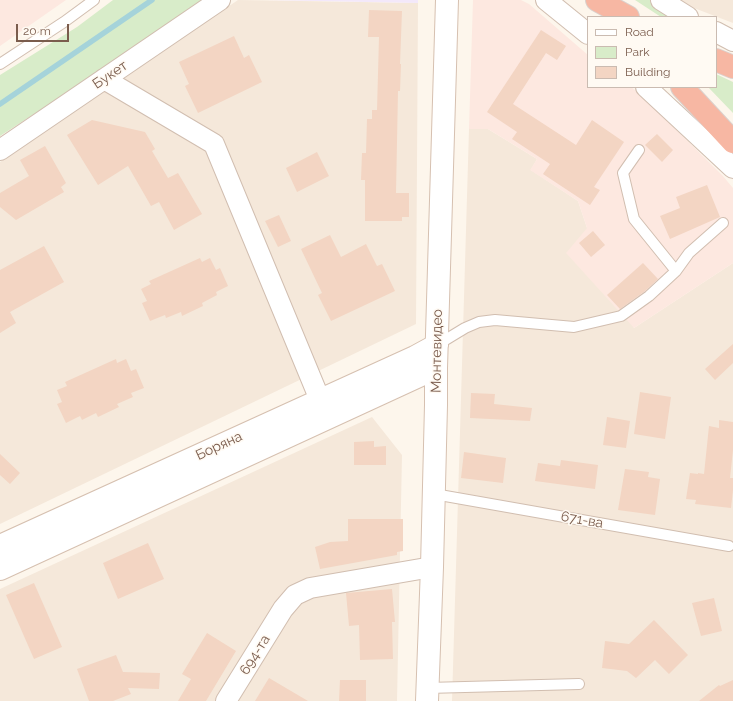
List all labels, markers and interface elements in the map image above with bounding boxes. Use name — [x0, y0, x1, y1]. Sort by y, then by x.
scale bar — [18, 16, 71, 42]
legend — [587, 16, 717, 88]
text: 20 m — [23, 24, 51, 38]
text: Road — [625, 25, 654, 39]
text: Park — [625, 45, 650, 59]
street label: Букет — [89, 57, 131, 93]
text: Building — [625, 65, 671, 79]
street label: Монтевидео — [428, 309, 446, 393]
street label: Боряна — [193, 428, 245, 464]
street label: 671-ва — [559, 508, 605, 532]
street label: 694-та — [236, 632, 274, 678]

